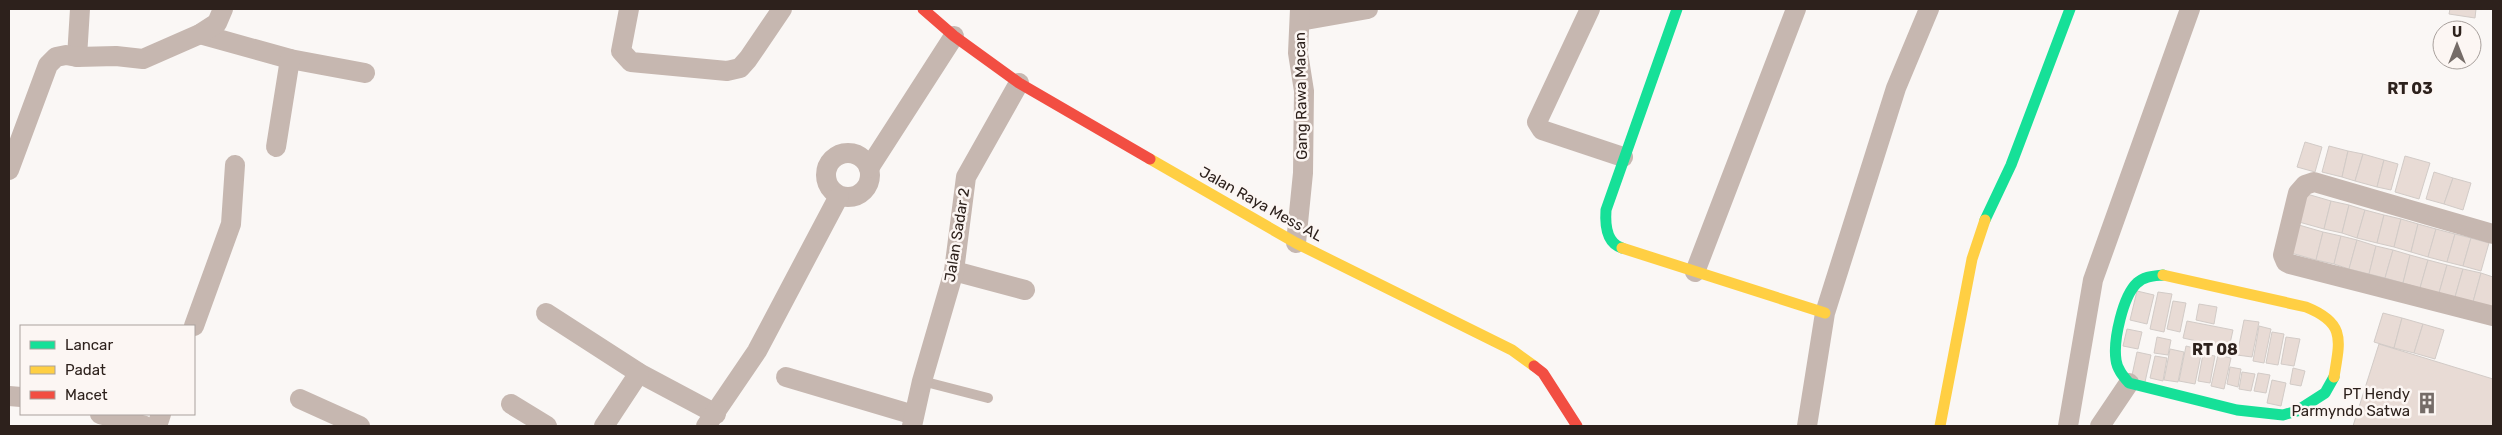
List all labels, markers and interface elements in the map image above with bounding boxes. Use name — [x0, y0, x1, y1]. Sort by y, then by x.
north arrow — [2432, 20, 2482, 70]
text: U — [2452, 24, 2462, 41]
street label: Gang Rawa Macan — [1291, 32, 1311, 160]
district label: RT 03 — [2387, 79, 2433, 98]
street label: Jalan Raya Mess AL — [1196, 163, 1326, 246]
street label: Jalan Sadar 2 — [941, 186, 973, 283]
legend — [20, 325, 195, 415]
text: Lancar — [65, 336, 113, 354]
district label: RT 08 — [2192, 340, 2238, 359]
text: Padat — [65, 361, 106, 379]
place label: PT Hendy Parmyndo Satwa — [2291, 385, 2410, 420]
text: Macet — [65, 386, 108, 404]
building icon: PT Hendy Parmyndo Satwa — [2414, 390, 2440, 416]

